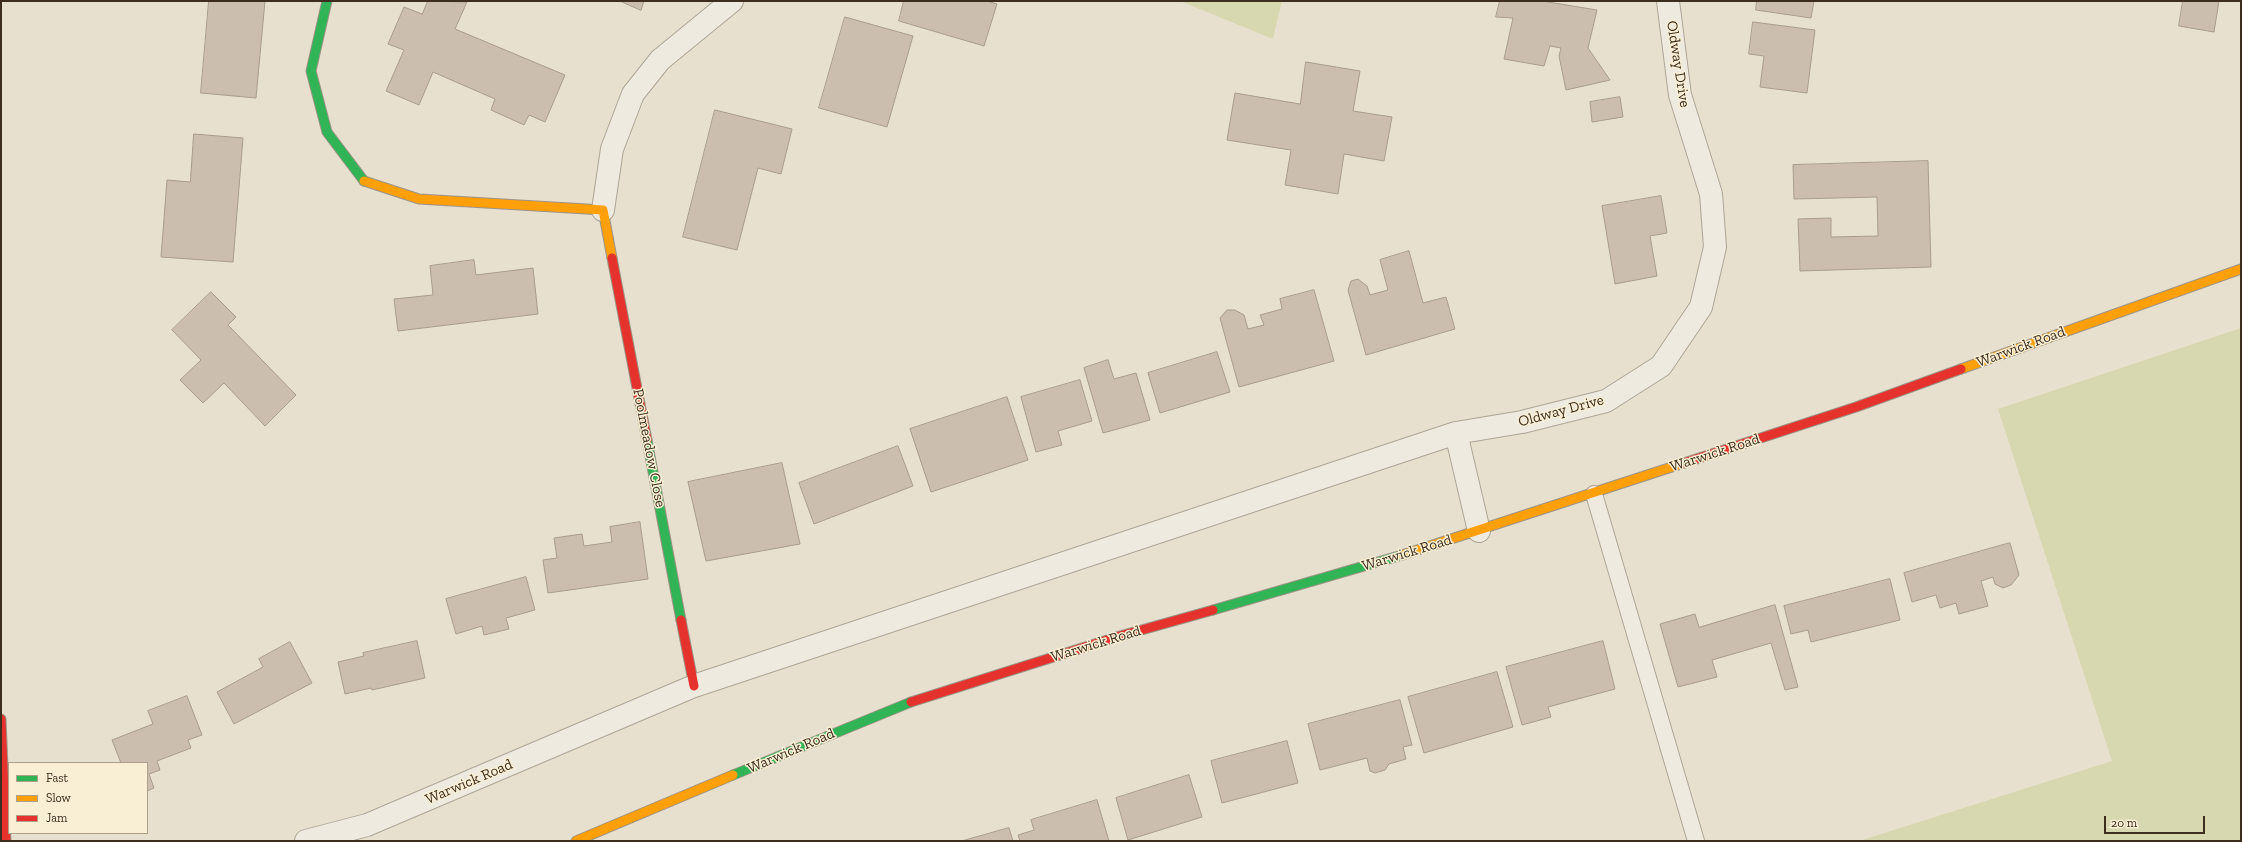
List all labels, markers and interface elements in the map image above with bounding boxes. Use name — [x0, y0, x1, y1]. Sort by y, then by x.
street label: Oldway Drive — [1662, 19, 1694, 109]
street label: Warwick Road — [1974, 323, 2068, 371]
street label: Poolmeadow Close — [629, 387, 669, 509]
street label: Oldway Drive — [1516, 391, 1606, 431]
street label: Warwick Road — [1668, 430, 1762, 476]
street label: Warwick Road — [1360, 531, 1454, 575]
street label: Warwick Road — [1049, 622, 1143, 666]
street label: Warwick Road — [745, 725, 837, 777]
street label: Warwick Road — [423, 756, 515, 808]
legend — [8, 762, 148, 834]
text: Fast — [46, 771, 68, 785]
text: Slow — [46, 791, 71, 805]
scale bar — [2106, 808, 2207, 834]
text: Jam — [46, 811, 67, 825]
text: 20 m — [2111, 816, 2137, 830]

